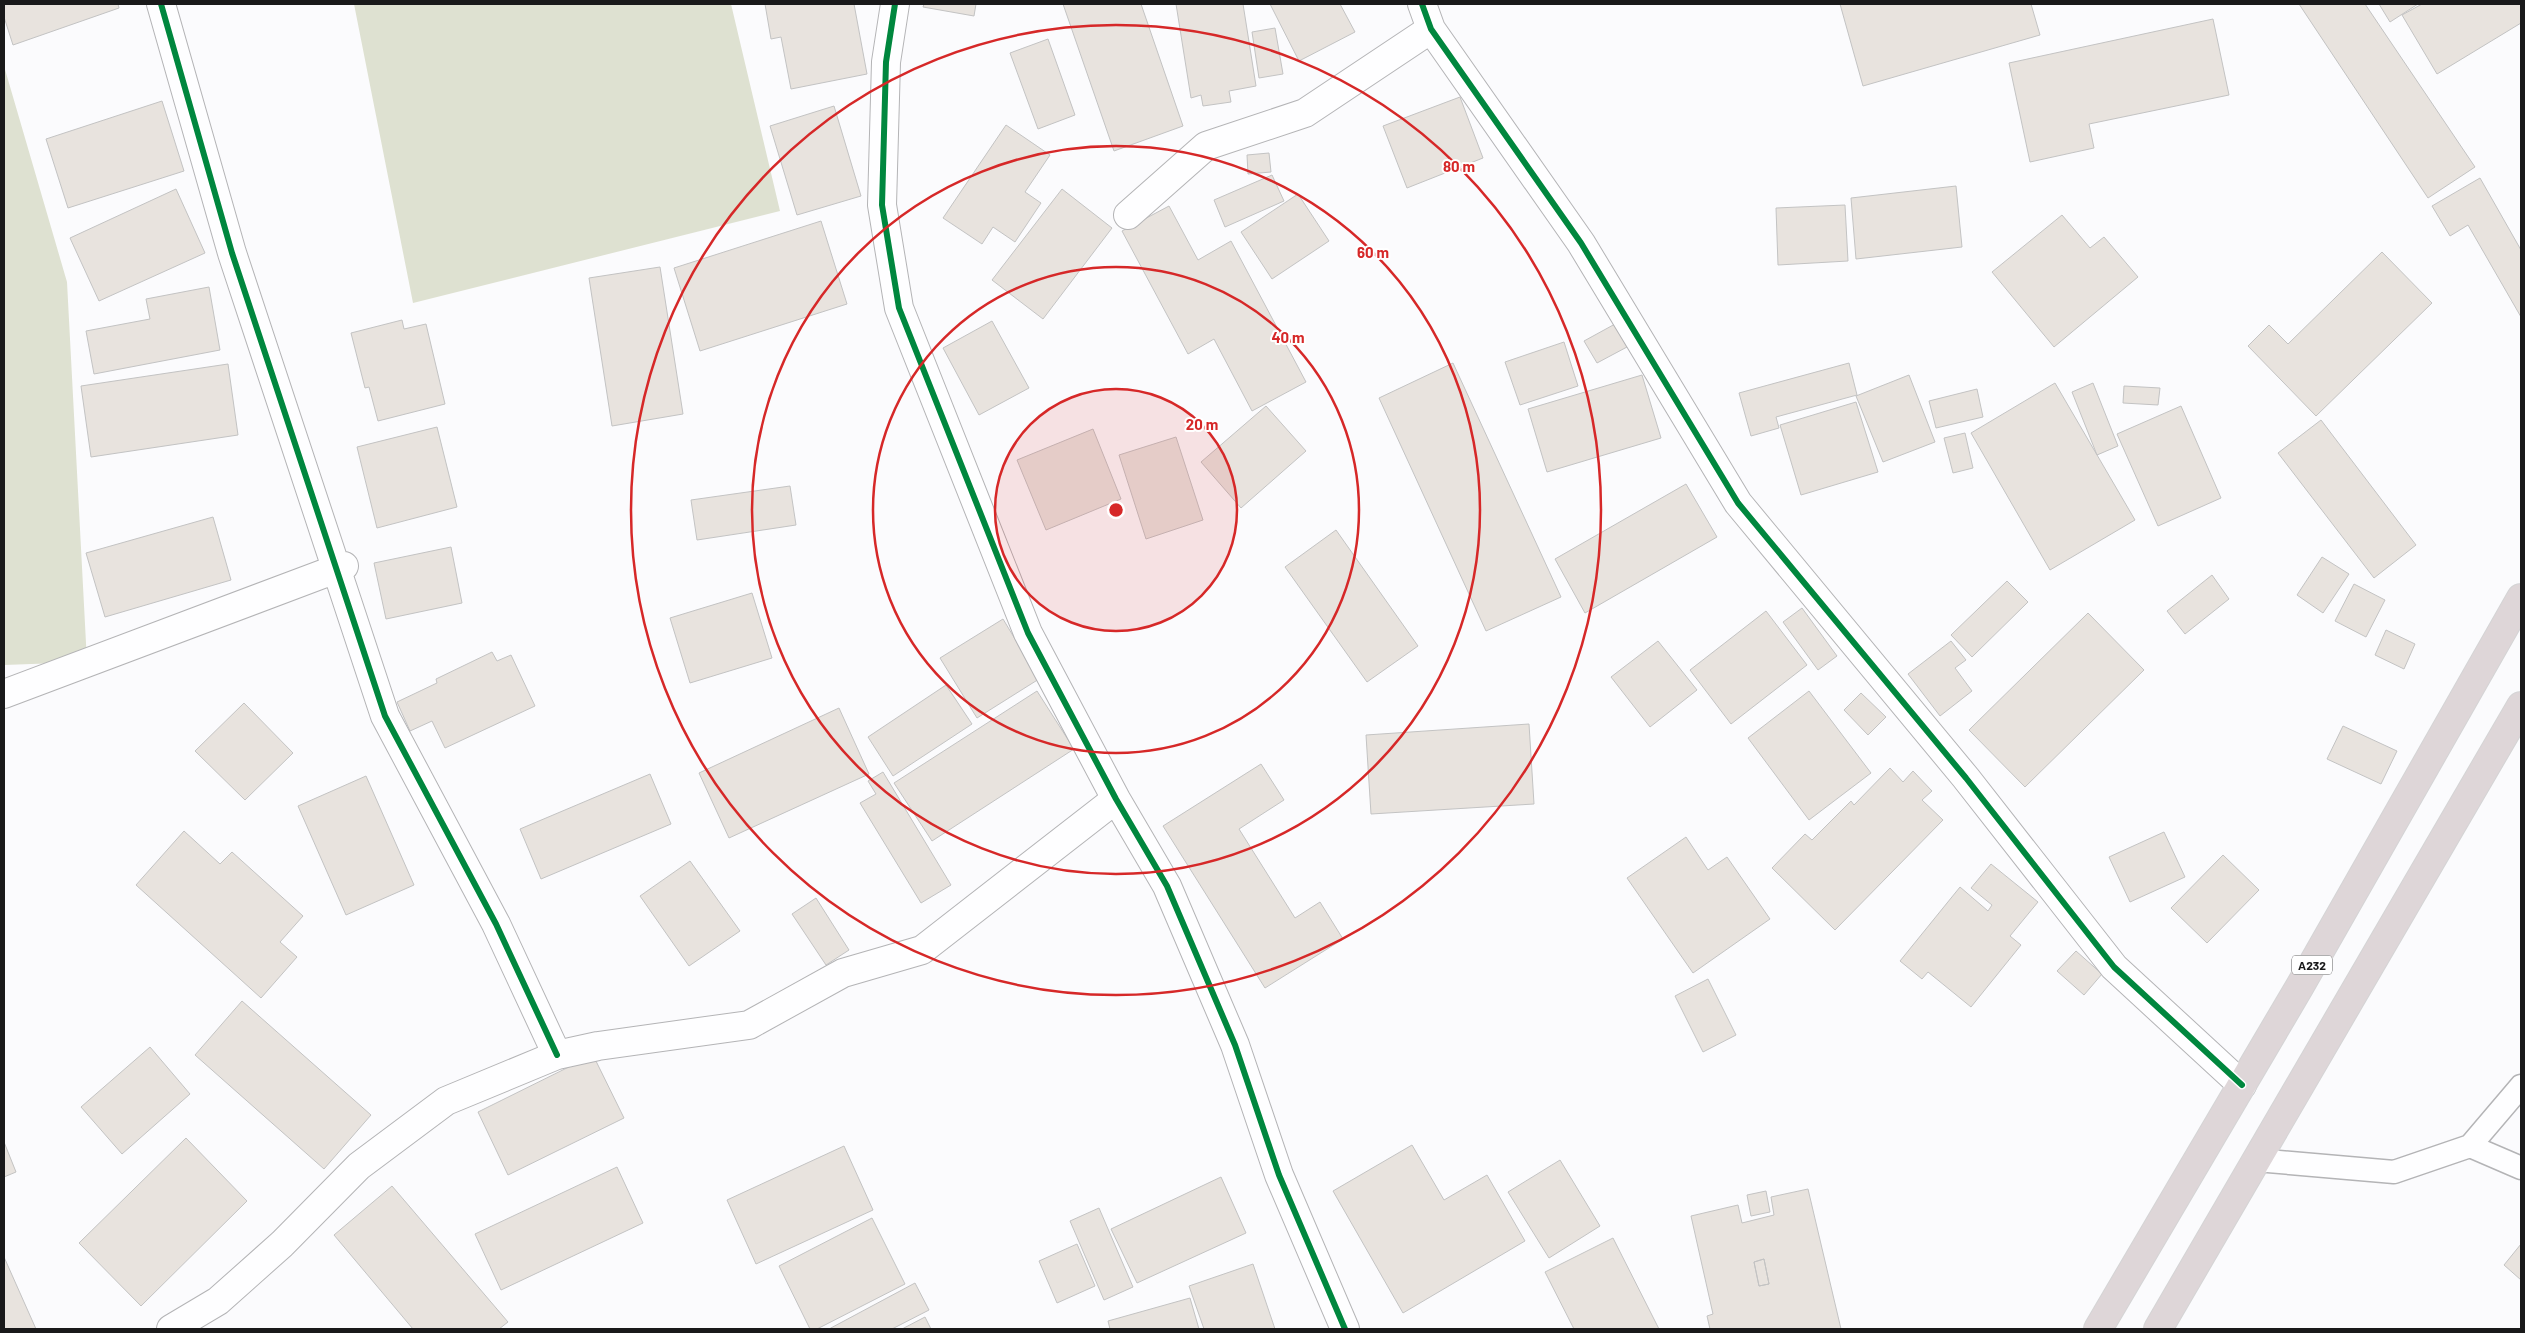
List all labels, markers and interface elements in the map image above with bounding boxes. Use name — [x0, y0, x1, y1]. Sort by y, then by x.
text: 80 m — [1443, 157, 1475, 175]
text: 60 m — [1357, 243, 1389, 261]
text: 40 m — [1271, 328, 1305, 346]
text: 20 m — [1186, 415, 1218, 433]
centre of rings — [1107, 501, 1125, 519]
road number: A232 — [2292, 956, 2332, 974]

